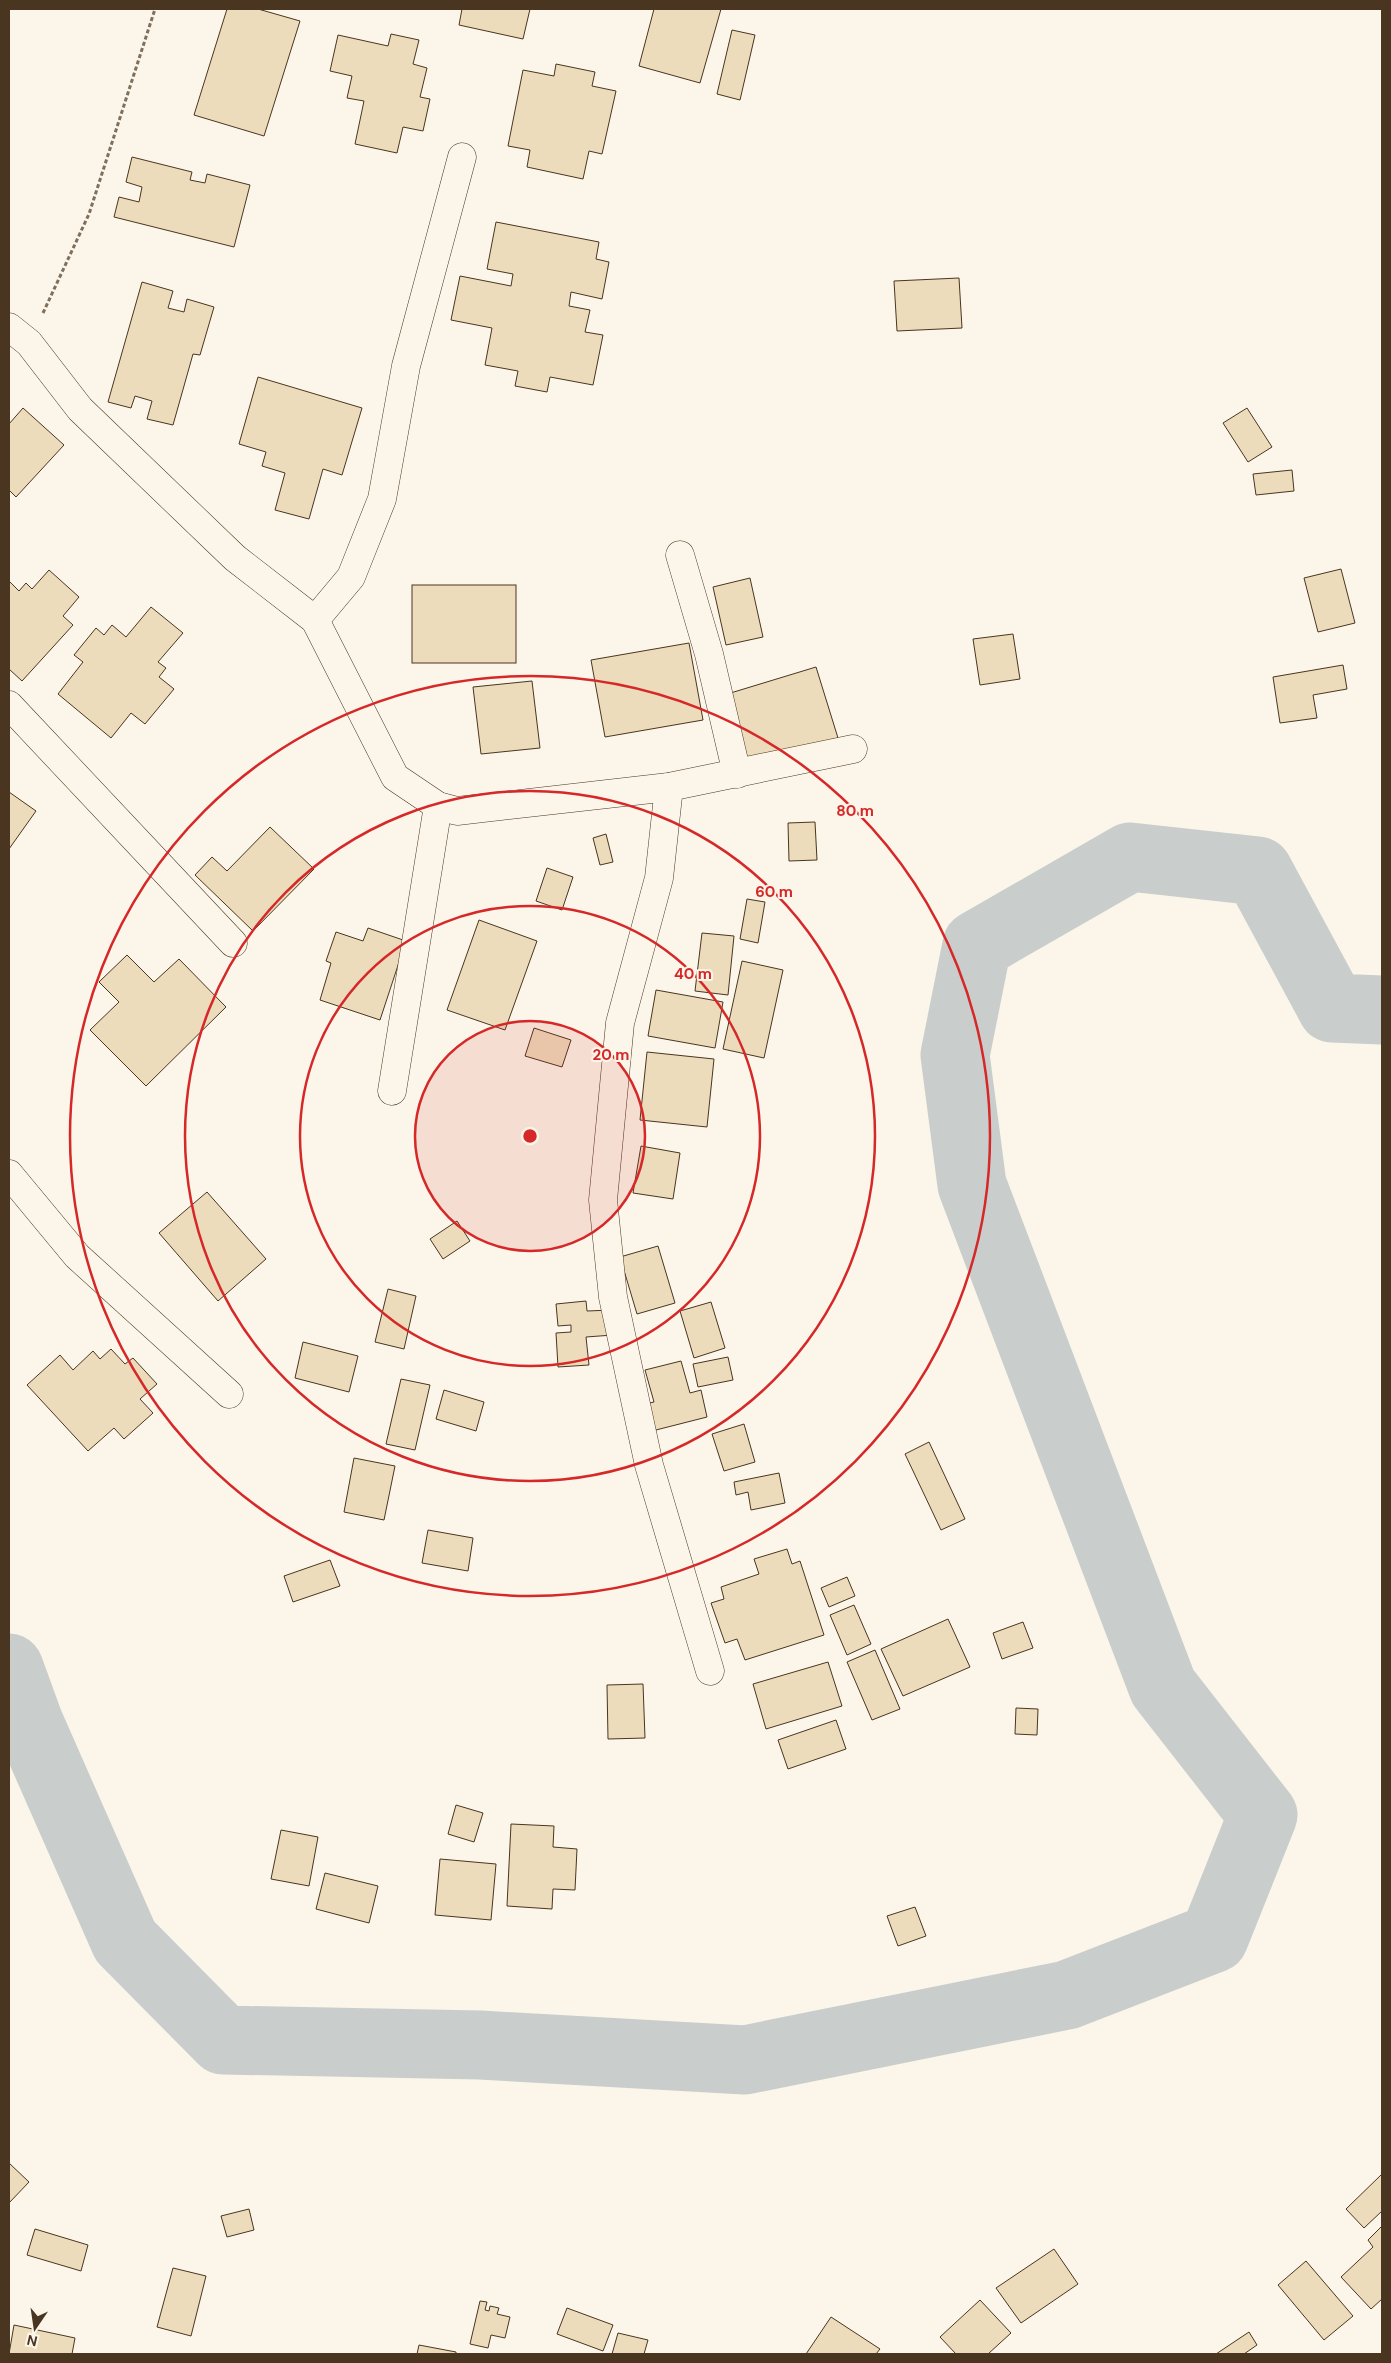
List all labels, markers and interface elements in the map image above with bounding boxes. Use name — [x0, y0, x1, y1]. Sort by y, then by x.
text: 80 m — [836, 801, 874, 821]
text: 60 m — [755, 882, 793, 902]
text: 40 m — [674, 964, 712, 984]
text: 20 m — [593, 1045, 629, 1065]
centre of rings — [521, 1127, 539, 1145]
north arrow — [10, 2303, 60, 2353]
text: N — [25, 2331, 39, 2351]

